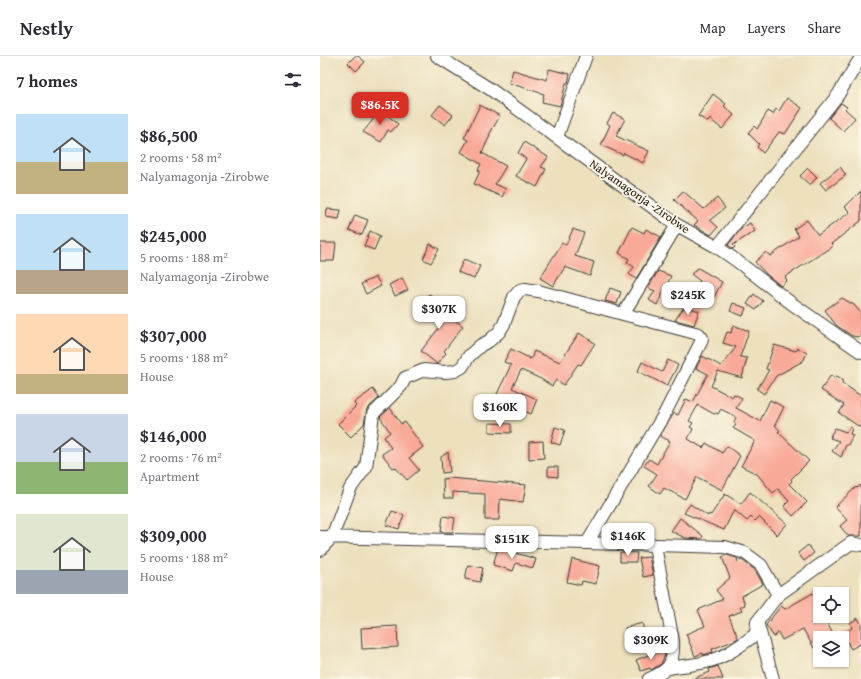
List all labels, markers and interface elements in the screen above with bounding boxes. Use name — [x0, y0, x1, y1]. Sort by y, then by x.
text: Nestly — [20, 14, 73, 42]
text: Map — [700, 18, 726, 38]
text: Layers — [748, 18, 786, 38]
text: Share — [808, 18, 841, 38]
text: 7 homes — [16, 68, 78, 93]
icon: filters — [282, 69, 304, 91]
pin: $86.5K — [347, 92, 413, 126]
text: $86.5K — [361, 95, 399, 114]
text: $86,500 — [140, 123, 198, 148]
icon: home — [48, 130, 96, 178]
text: 2 rooms · 58 m² — [140, 148, 222, 167]
street label: Nalyamagonja -Zirobwe — [586, 155, 694, 237]
text: Nalyamagonja -Zirobwe — [140, 167, 269, 186]
text: $245,000 — [140, 223, 206, 248]
icon: home — [48, 230, 96, 278]
text: 5 rooms · 188 m² — [140, 248, 228, 267]
text: Nalyamagonja -Zirobwe — [140, 267, 269, 286]
pin: $245K — [660, 282, 716, 316]
text: $245K — [670, 285, 706, 304]
pin: $307K — [411, 296, 467, 330]
text: $307K — [421, 299, 457, 318]
text: $307,000 — [140, 323, 206, 348]
icon: home — [48, 330, 96, 378]
text: 5 rooms · 188 m² — [140, 348, 228, 367]
text: House — [140, 367, 174, 386]
pin: $160K — [472, 394, 528, 428]
text: $160K — [482, 397, 518, 416]
text: $146,000 — [140, 423, 206, 448]
icon: home — [48, 430, 96, 478]
text: 2 rooms · 76 m² — [140, 448, 222, 467]
text: Apartment — [140, 467, 200, 486]
text: $309,000 — [140, 523, 206, 548]
pin: $146K — [600, 523, 656, 557]
pin: $151K — [484, 526, 540, 560]
text: $146K — [610, 526, 646, 545]
text: $151K — [494, 529, 530, 548]
icon: home — [48, 530, 96, 578]
text: 5 rooms · 188 m² — [140, 548, 228, 567]
text: House — [140, 567, 174, 586]
map controls — [813, 587, 849, 667]
button: locate — [813, 587, 849, 623]
pin: $309K — [623, 627, 679, 661]
text: $309K — [633, 630, 669, 649]
button: layers — [813, 631, 849, 667]

